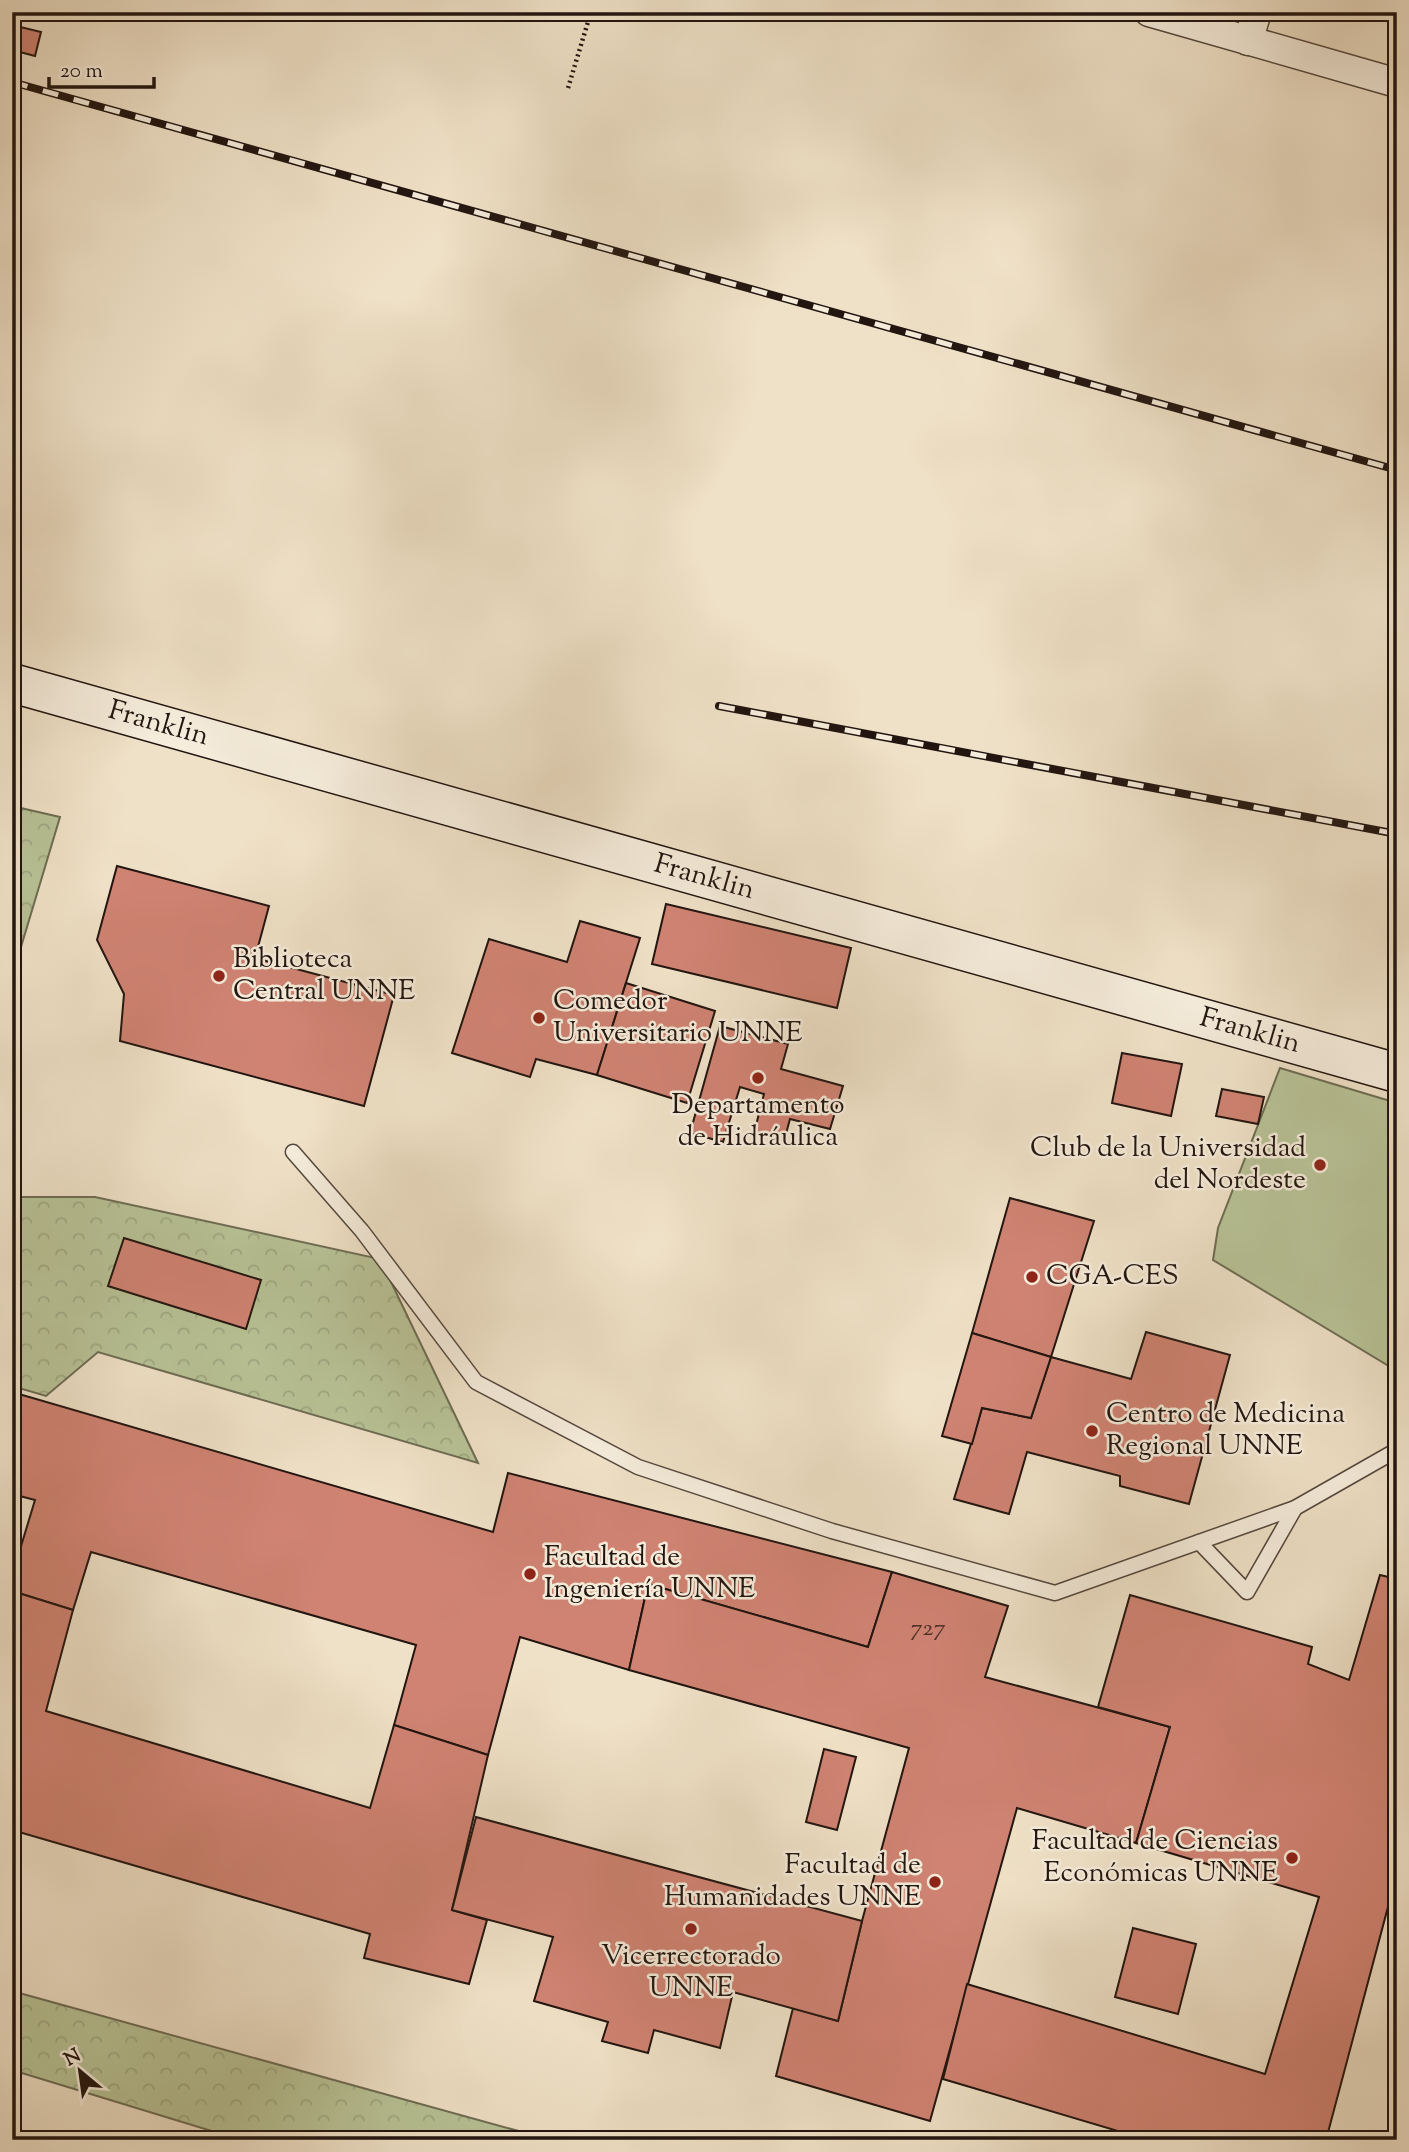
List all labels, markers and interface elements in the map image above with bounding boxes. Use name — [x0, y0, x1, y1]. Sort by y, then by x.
scale bar — [49, 46, 154, 90]
text: 20 m — [60, 57, 103, 87]
street label: Franklin — [103, 691, 213, 757]
street label: Franklin — [649, 845, 759, 911]
place label: Biblioteca Central UNNE — [233, 940, 415, 1012]
marker: Biblioteca Central UNNE — [211, 968, 227, 984]
place label: Comedor Universitario UNNE — [553, 982, 803, 1054]
street label: Franklin — [1195, 998, 1305, 1065]
marker: Comedor Universitario UNNE — [531, 1010, 547, 1026]
marker: Departamento de Hidráulica — [750, 1070, 766, 1086]
place label: Departamento de Hidráulica — [671, 1086, 845, 1158]
place label: Club de la Universidad del Nordeste — [1030, 1129, 1306, 1201]
marker: Club de la Universidad del Nordeste — [1312, 1157, 1328, 1173]
place label: CGA-CES — [1046, 1257, 1179, 1297]
marker: CGA-CES — [1024, 1269, 1040, 1285]
place label: Centro de Medicina Regional UNNE — [1106, 1395, 1345, 1467]
marker: Centro de Medicina Regional UNNE — [1084, 1423, 1100, 1439]
place label: Facultad de Ingeniería UNNE — [544, 1538, 755, 1610]
marker: Facultad de Ingeniería UNNE — [522, 1566, 538, 1582]
house number: 727 — [910, 1612, 946, 1646]
place label: Facultad de Ciencias Económicas UNNE — [1032, 1822, 1278, 1894]
place label: Facultad de Humanidades UNNE — [664, 1846, 921, 1918]
marker: Facultad de Ciencias Económicas UNNE — [1284, 1850, 1300, 1866]
marker: Facultad de Humanidades UNNE — [927, 1874, 943, 1890]
marker: Vicerrectorado UNNE — [683, 1921, 699, 1937]
place label: Vicerrectorado UNNE — [601, 1937, 781, 2009]
north arrow — [46, 2036, 116, 2106]
text: N — [60, 2043, 86, 2074]

